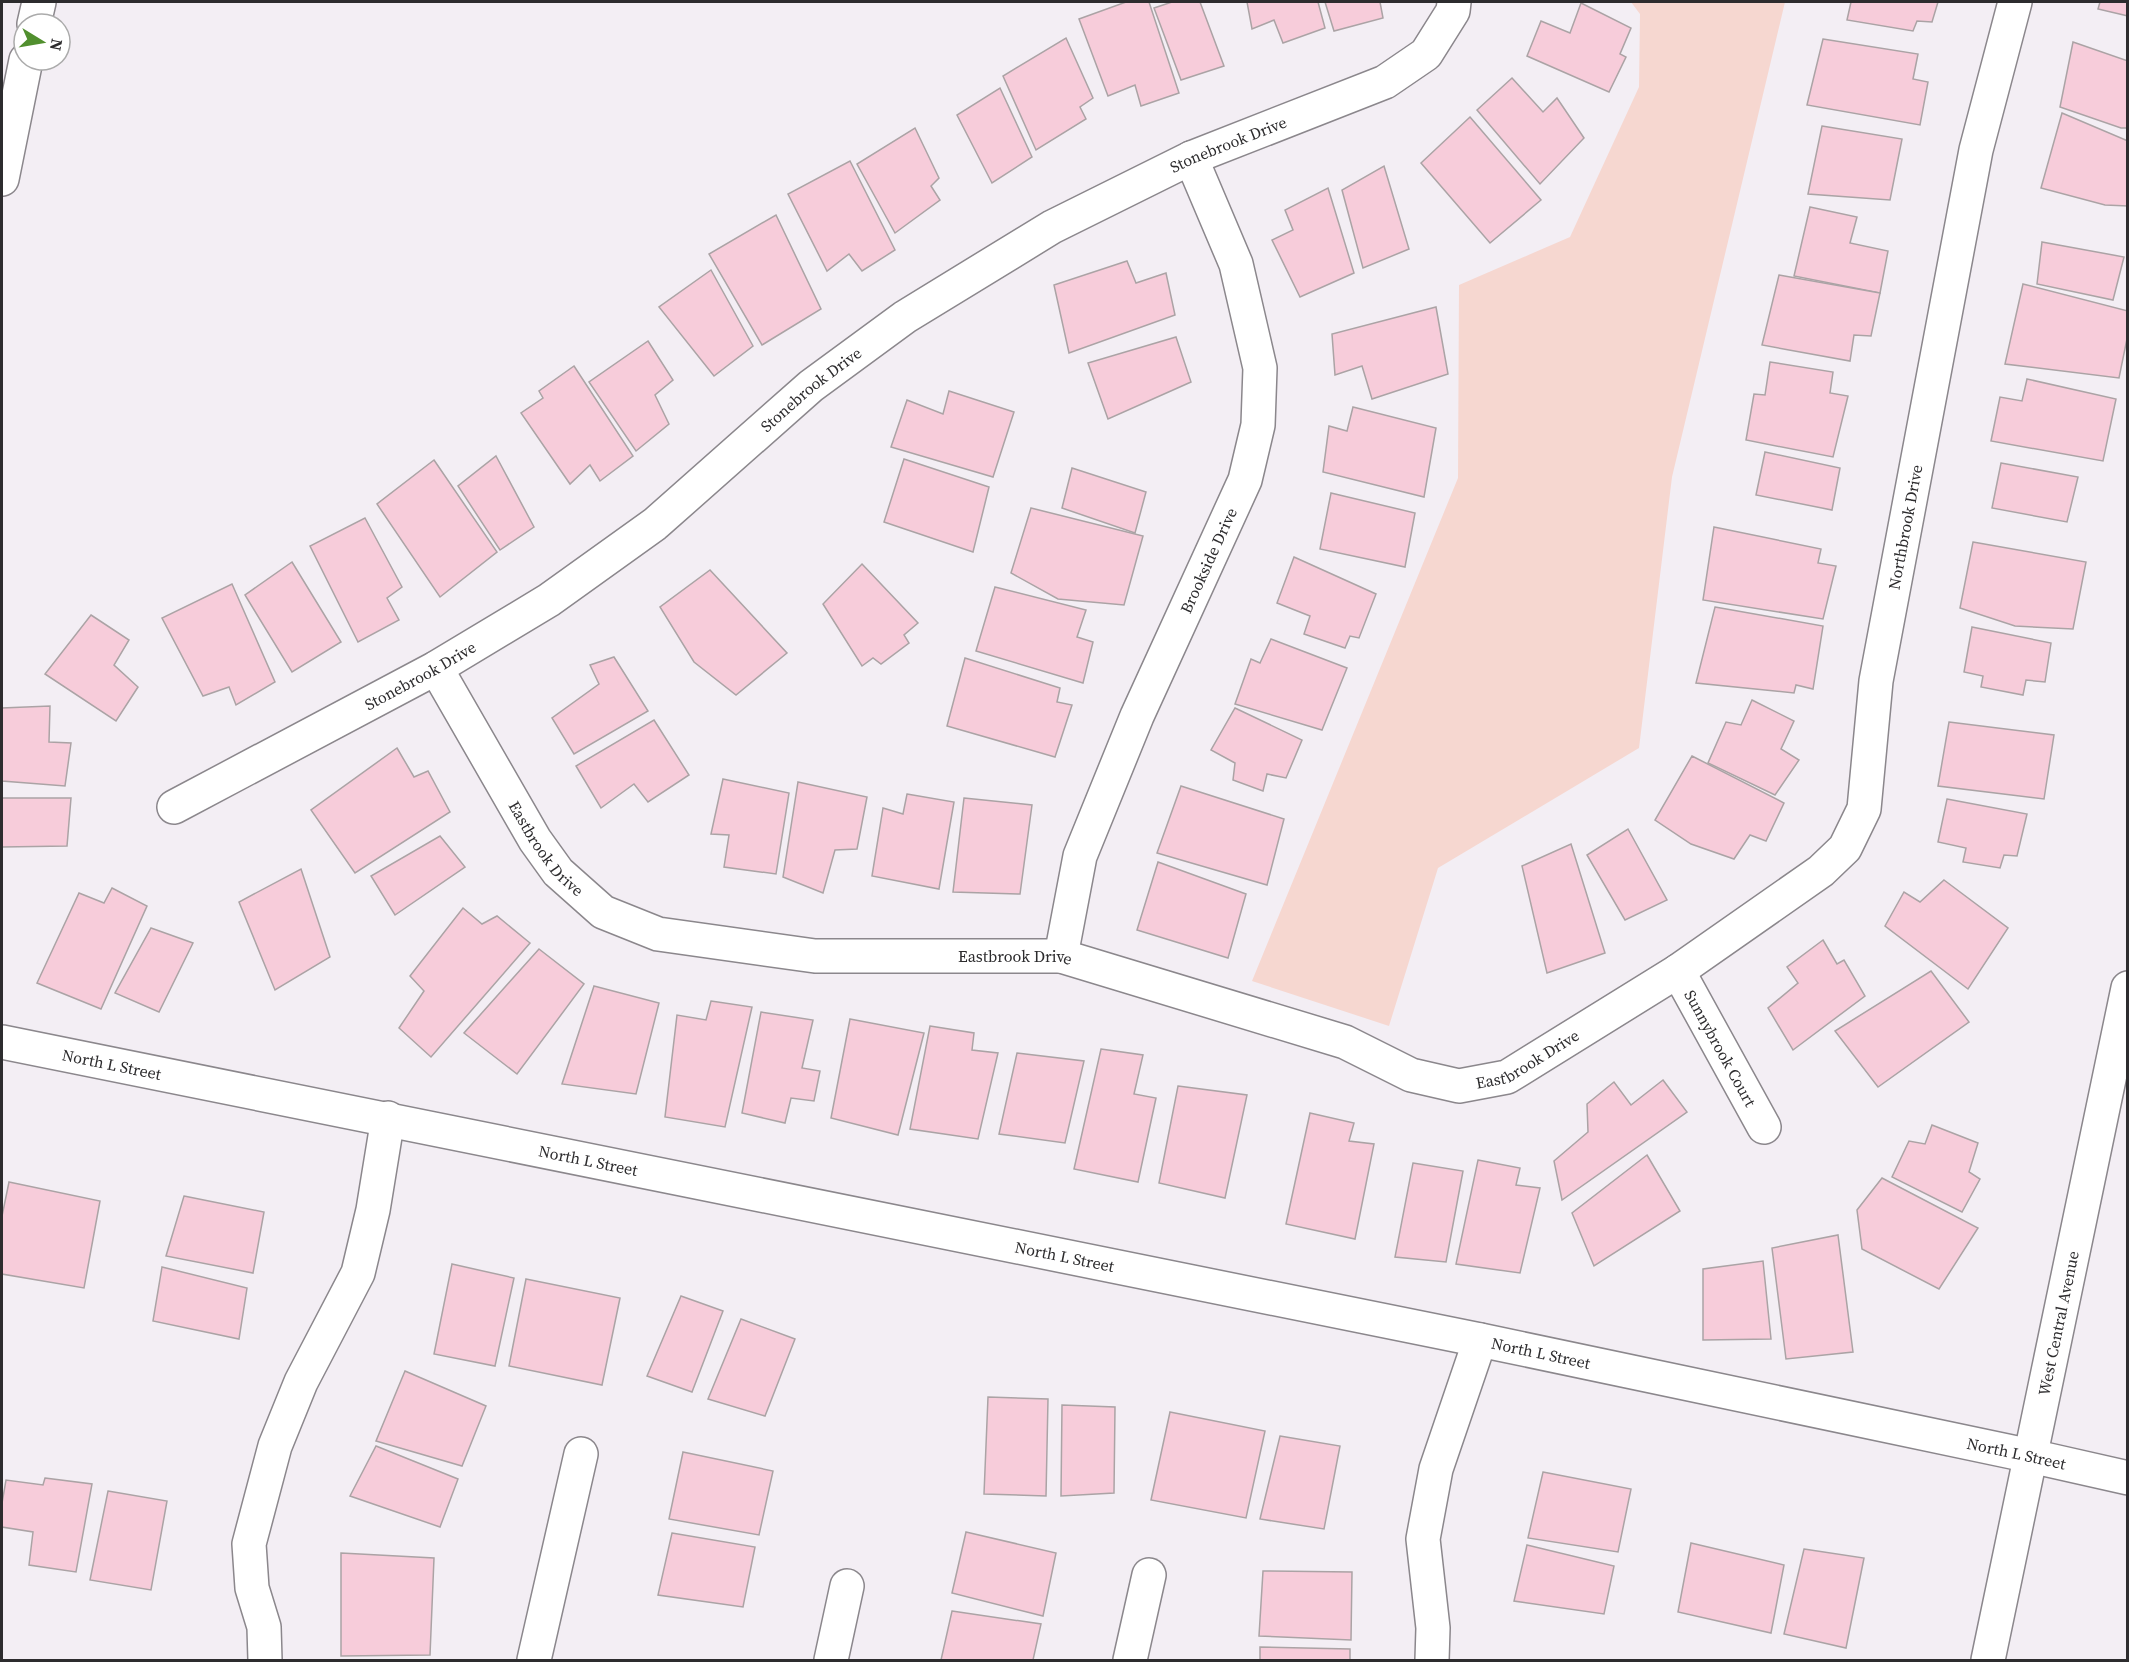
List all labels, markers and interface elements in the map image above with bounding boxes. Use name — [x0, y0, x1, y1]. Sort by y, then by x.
north arrow — [12, 12, 72, 72]
text: N — [45, 37, 69, 53]
street label: Stonebrook Drive — [1166, 111, 1290, 178]
street label: Stonebrook Drive — [756, 342, 866, 437]
street label: Northbrook Drive — [1882, 463, 1928, 591]
street label: Brookside Drive — [1174, 504, 1242, 617]
street label: Stonebrook Drive — [360, 636, 480, 715]
street label: Eastbrook Drive — [504, 797, 589, 901]
street label: Eastbrook Drive — [958, 945, 1075, 970]
street label: Sunnybrook Court — [1679, 986, 1762, 1111]
street label: Eastbrook Drive — [1474, 1024, 1583, 1094]
street label: North L Street — [60, 1043, 164, 1085]
street label: North L Street — [537, 1139, 641, 1181]
street label: North L Street — [1013, 1236, 1117, 1277]
street label: West Central Avenue — [2032, 1249, 2084, 1398]
street label: North L Street — [1489, 1332, 1593, 1374]
street label: North L Street — [1965, 1432, 2069, 1475]

